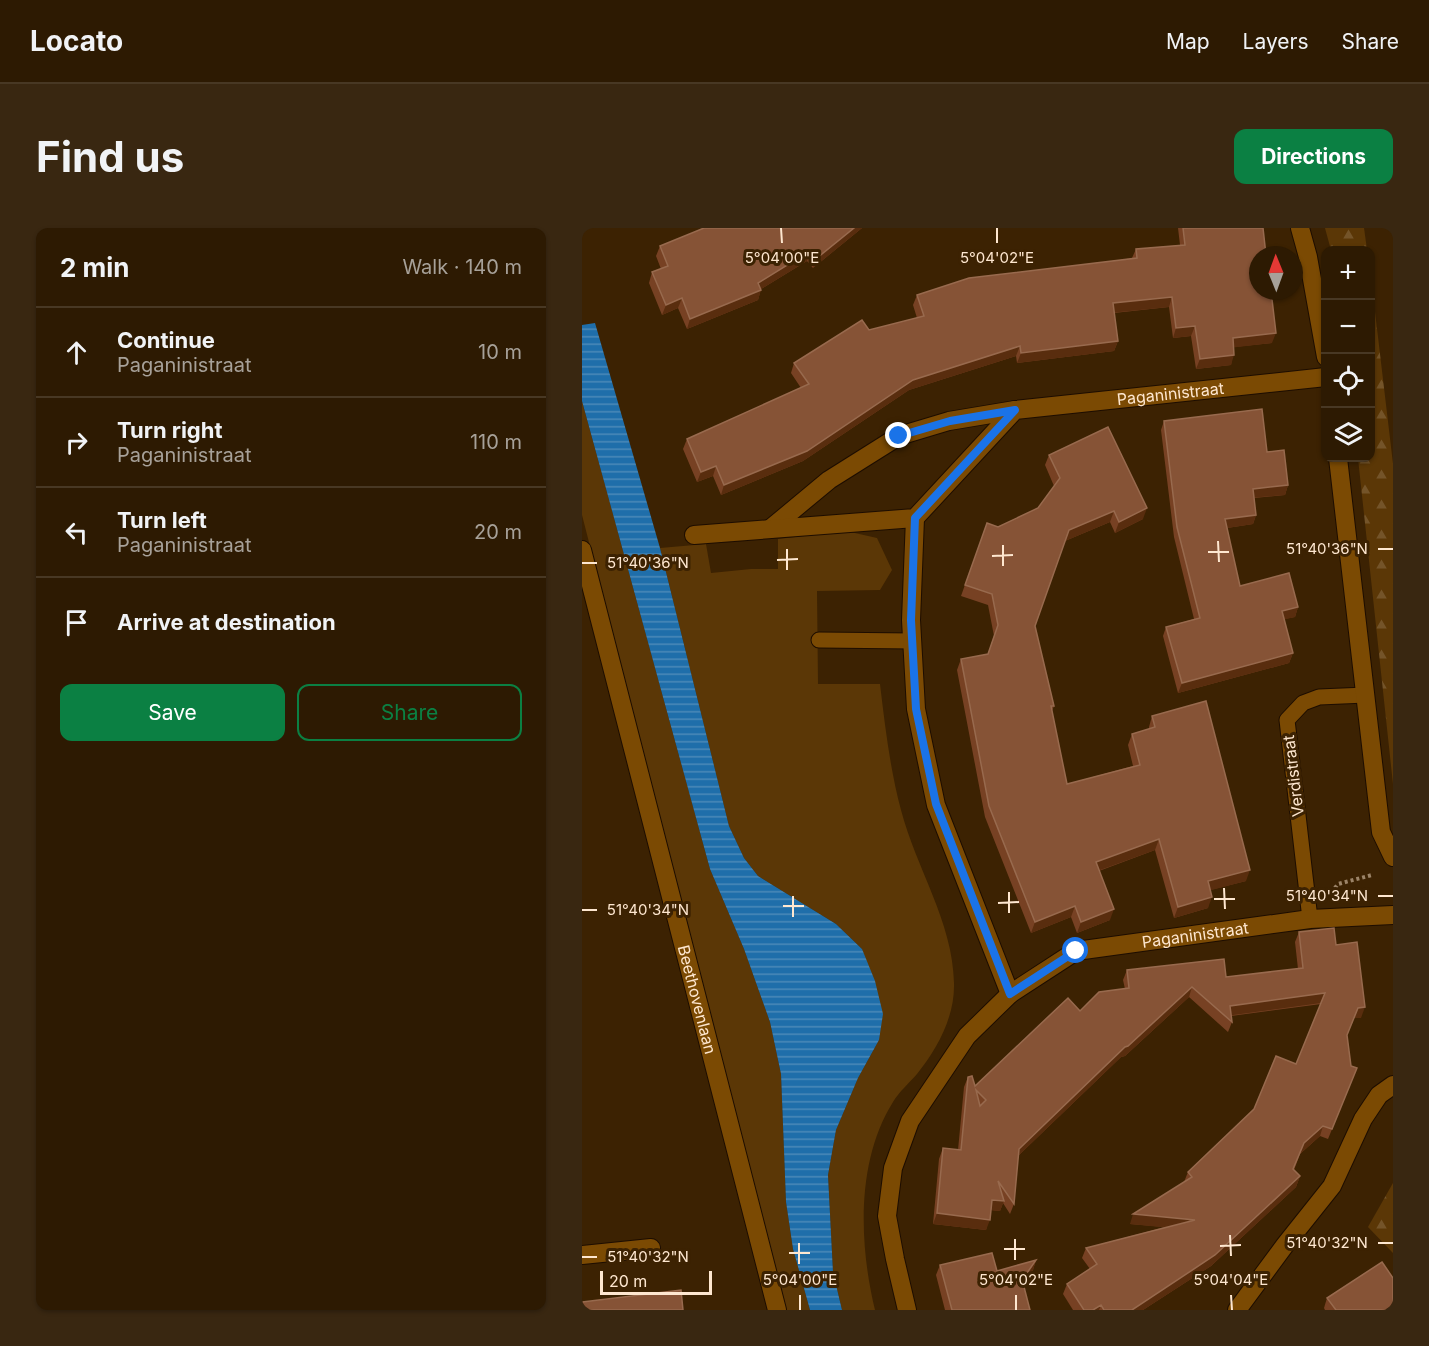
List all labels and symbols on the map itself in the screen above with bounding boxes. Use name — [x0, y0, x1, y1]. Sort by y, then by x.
north arrow — [1249, 246, 1303, 300]
text: 5°04'00"E — [745, 248, 819, 267]
text: 5°04'02"E — [960, 248, 1034, 267]
street label: Paganinistraat — [1116, 378, 1225, 409]
route end — [885, 422, 911, 448]
text: 51°40'36"N — [1286, 539, 1368, 558]
text: 51°40'36"N — [607, 553, 689, 572]
street label: Verdistraat — [1278, 734, 1308, 818]
text: 51°40'34"N — [1286, 886, 1368, 905]
text: 51°40'34"N — [607, 900, 689, 919]
street label: Paganinistraat — [1141, 918, 1250, 952]
route start — [1062, 937, 1088, 963]
street label: Beethovenlaan — [674, 943, 721, 1056]
text: 51°40'32"N — [1286, 1233, 1368, 1252]
text: 51°40'32"N — [607, 1247, 689, 1266]
scale bar — [600, 1268, 712, 1296]
text: 5°04'00"E — [763, 1270, 837, 1289]
text: 5°04'02"E — [979, 1270, 1053, 1289]
text: 5°04'04"E — [1194, 1270, 1268, 1289]

